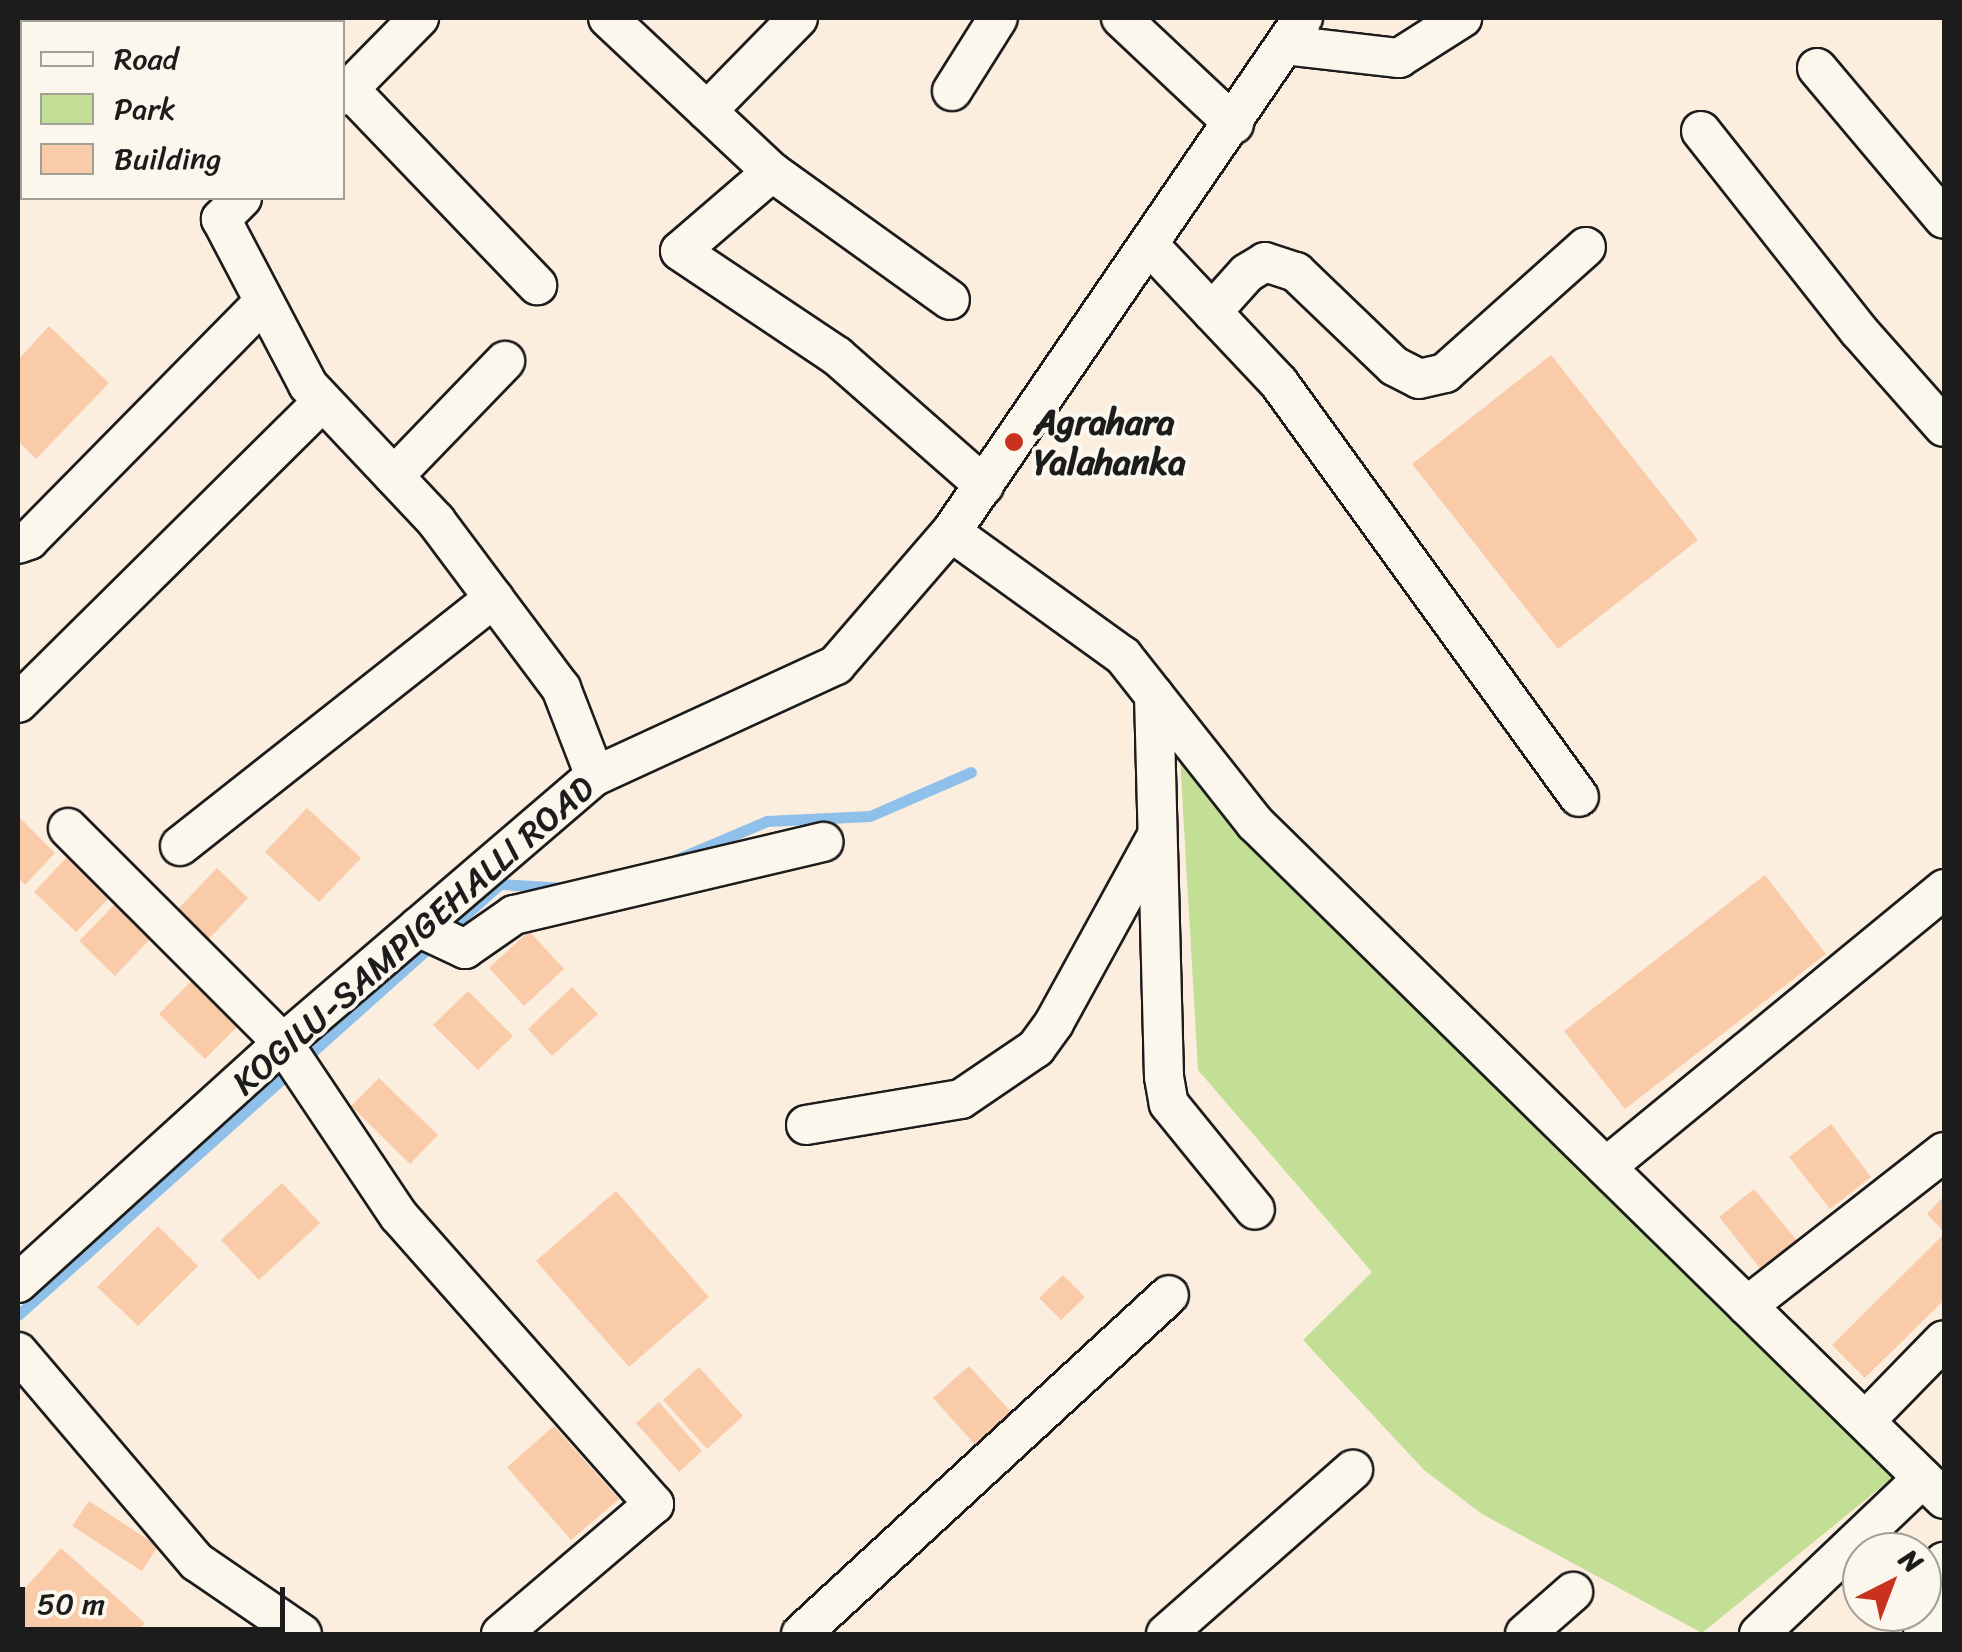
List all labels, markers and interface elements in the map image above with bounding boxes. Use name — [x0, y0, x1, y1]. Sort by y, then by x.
legend — [20, 20, 345, 200]
text: Road — [114, 32, 178, 86]
text: Park — [114, 82, 176, 136]
text: Building — [114, 132, 221, 186]
place label: Agrahara Yalahanka — [1034, 401, 1186, 483]
marker: Agrahara Yalahanka — [1003, 431, 1025, 453]
street label: KOGILU-SAMPIGEHALLI ROAD — [224, 766, 602, 1104]
north arrow — [1842, 1532, 1942, 1632]
text: N — [1887, 1536, 1935, 1586]
scale bar — [25, 1567, 290, 1629]
text: 50 m — [37, 1577, 105, 1631]

